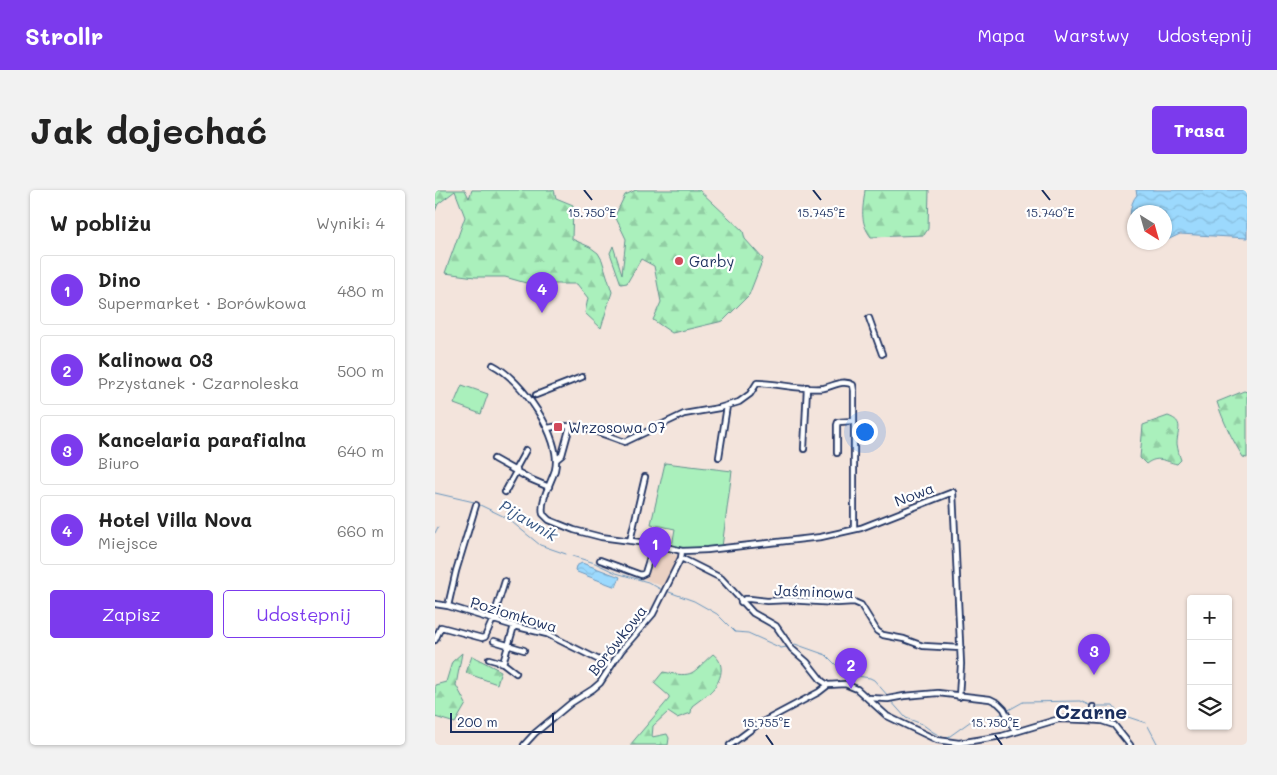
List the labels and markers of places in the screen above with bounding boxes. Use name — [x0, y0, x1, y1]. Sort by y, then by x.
place label: Garby — [689, 251, 735, 271]
marker: Garby — [673, 255, 685, 267]
pin: 4 — [526, 272, 558, 313]
place label: Wrzosowa 07 — [568, 417, 666, 437]
marker: Wrzosowa 07 — [552, 421, 564, 433]
pin: 1 — [639, 527, 671, 568]
pin: 3 — [1078, 634, 1110, 675]
pin: 2 — [835, 648, 867, 689]

